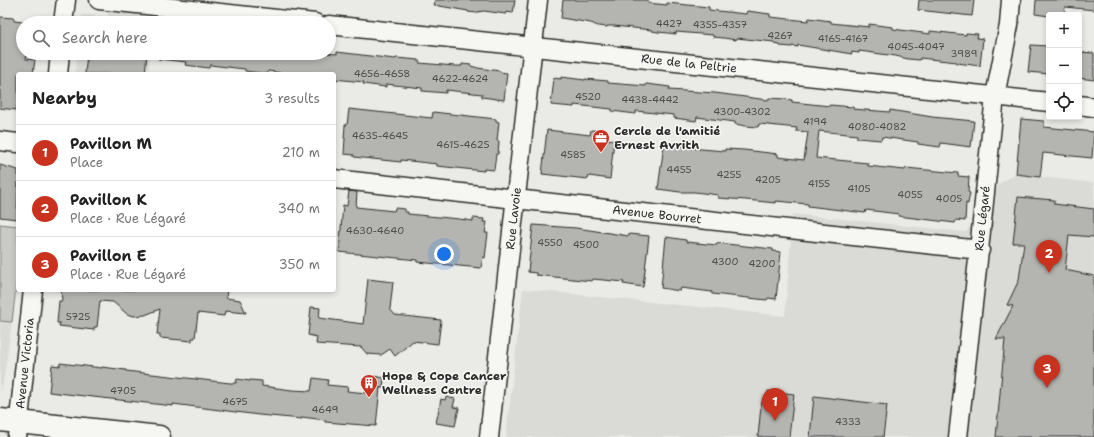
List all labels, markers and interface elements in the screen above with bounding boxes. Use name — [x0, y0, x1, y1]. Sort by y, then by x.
map controls — [1046, 12, 1082, 120]
button: + — [1046, 12, 1082, 48]
search box — [16, 16, 336, 60]
house number: 4427 — [656, 17, 682, 30]
house number: 4355-4357 — [693, 18, 747, 31]
icon: search — [30, 27, 52, 49]
text: Search here — [62, 28, 148, 48]
house number: 4267 — [767, 29, 793, 42]
house number: 4165-4167 — [818, 32, 868, 45]
house number: 4045-4047 — [887, 40, 945, 53]
house number: 3989 — [951, 47, 977, 60]
button: − — [1046, 48, 1082, 84]
street label: Rue de la Peltrie — [640, 50, 738, 77]
house number: 4656-4658 — [354, 67, 410, 80]
house number: 4622-4624 — [432, 72, 488, 85]
button: locate — [1046, 84, 1082, 120]
text: Nearby — [32, 87, 97, 109]
text: 3 results — [264, 90, 320, 107]
house number: 4520 — [575, 90, 601, 103]
house number: 4438-4442 — [621, 93, 679, 106]
house number: 4300-4302 — [713, 105, 771, 118]
house number: 4194 — [803, 115, 827, 128]
house number: 4080-4082 — [848, 120, 906, 133]
place label: Cercle de l'amitié Ernest Avrith — [614, 123, 721, 153]
office icon: Cercle de l'amitié Ernest Avrith — [591, 128, 611, 153]
house number: 4635-4645 — [352, 129, 408, 142]
text: Pavillon M — [70, 134, 152, 154]
house number: 4615-4625 — [436, 138, 490, 151]
text: 1 — [42, 144, 48, 161]
text: 210 m — [282, 144, 320, 161]
house number: 4585 — [560, 148, 586, 161]
text: Place — [70, 154, 103, 171]
house number: 4455 — [666, 163, 692, 176]
house number: 4255 — [716, 168, 742, 181]
house number: 4205 — [755, 173, 781, 186]
house number: 4155 — [808, 177, 830, 190]
house number: 4105 — [847, 182, 871, 195]
street label: Rue Légaré — [971, 185, 994, 252]
street label: Rue Lavoie — [502, 186, 525, 250]
house number: 4055 — [897, 188, 923, 201]
text: Pavillon K — [70, 190, 147, 210]
house number: 4005 — [936, 192, 962, 205]
text: 2 — [40, 200, 50, 217]
text: 340 m — [278, 200, 320, 217]
street label: Avenue Bourret — [612, 202, 703, 227]
text: Place · Rue Légaré — [70, 210, 186, 227]
house number: 4630-4640 — [346, 224, 404, 237]
house number: 4550 — [537, 236, 563, 249]
house number: 4500 — [573, 238, 599, 251]
pin: 2 — [1036, 240, 1062, 273]
your location — [434, 244, 454, 264]
text: Pavillon E — [70, 246, 147, 266]
house number: 4300 — [711, 255, 739, 268]
text: 3 — [40, 256, 50, 273]
text: 350 m — [279, 256, 320, 273]
house number: 4200 — [749, 257, 775, 270]
text: Place · Rue Légaré — [70, 266, 186, 283]
house number: 5725 — [66, 310, 90, 323]
street label: Avenue Victoria — [12, 317, 38, 410]
pin: 3 — [1034, 355, 1060, 388]
place label: Hope & Cope Cancer Wellness Centre — [382, 368, 507, 398]
building icon: Hope & Cope Cancer Wellness Centre — [359, 373, 379, 398]
house number: 4705 — [110, 384, 136, 397]
pin: 1 — [762, 388, 788, 421]
house number: 4675 — [222, 395, 248, 408]
house number: 4649 — [311, 403, 339, 416]
house number: 4333 — [835, 415, 861, 428]

